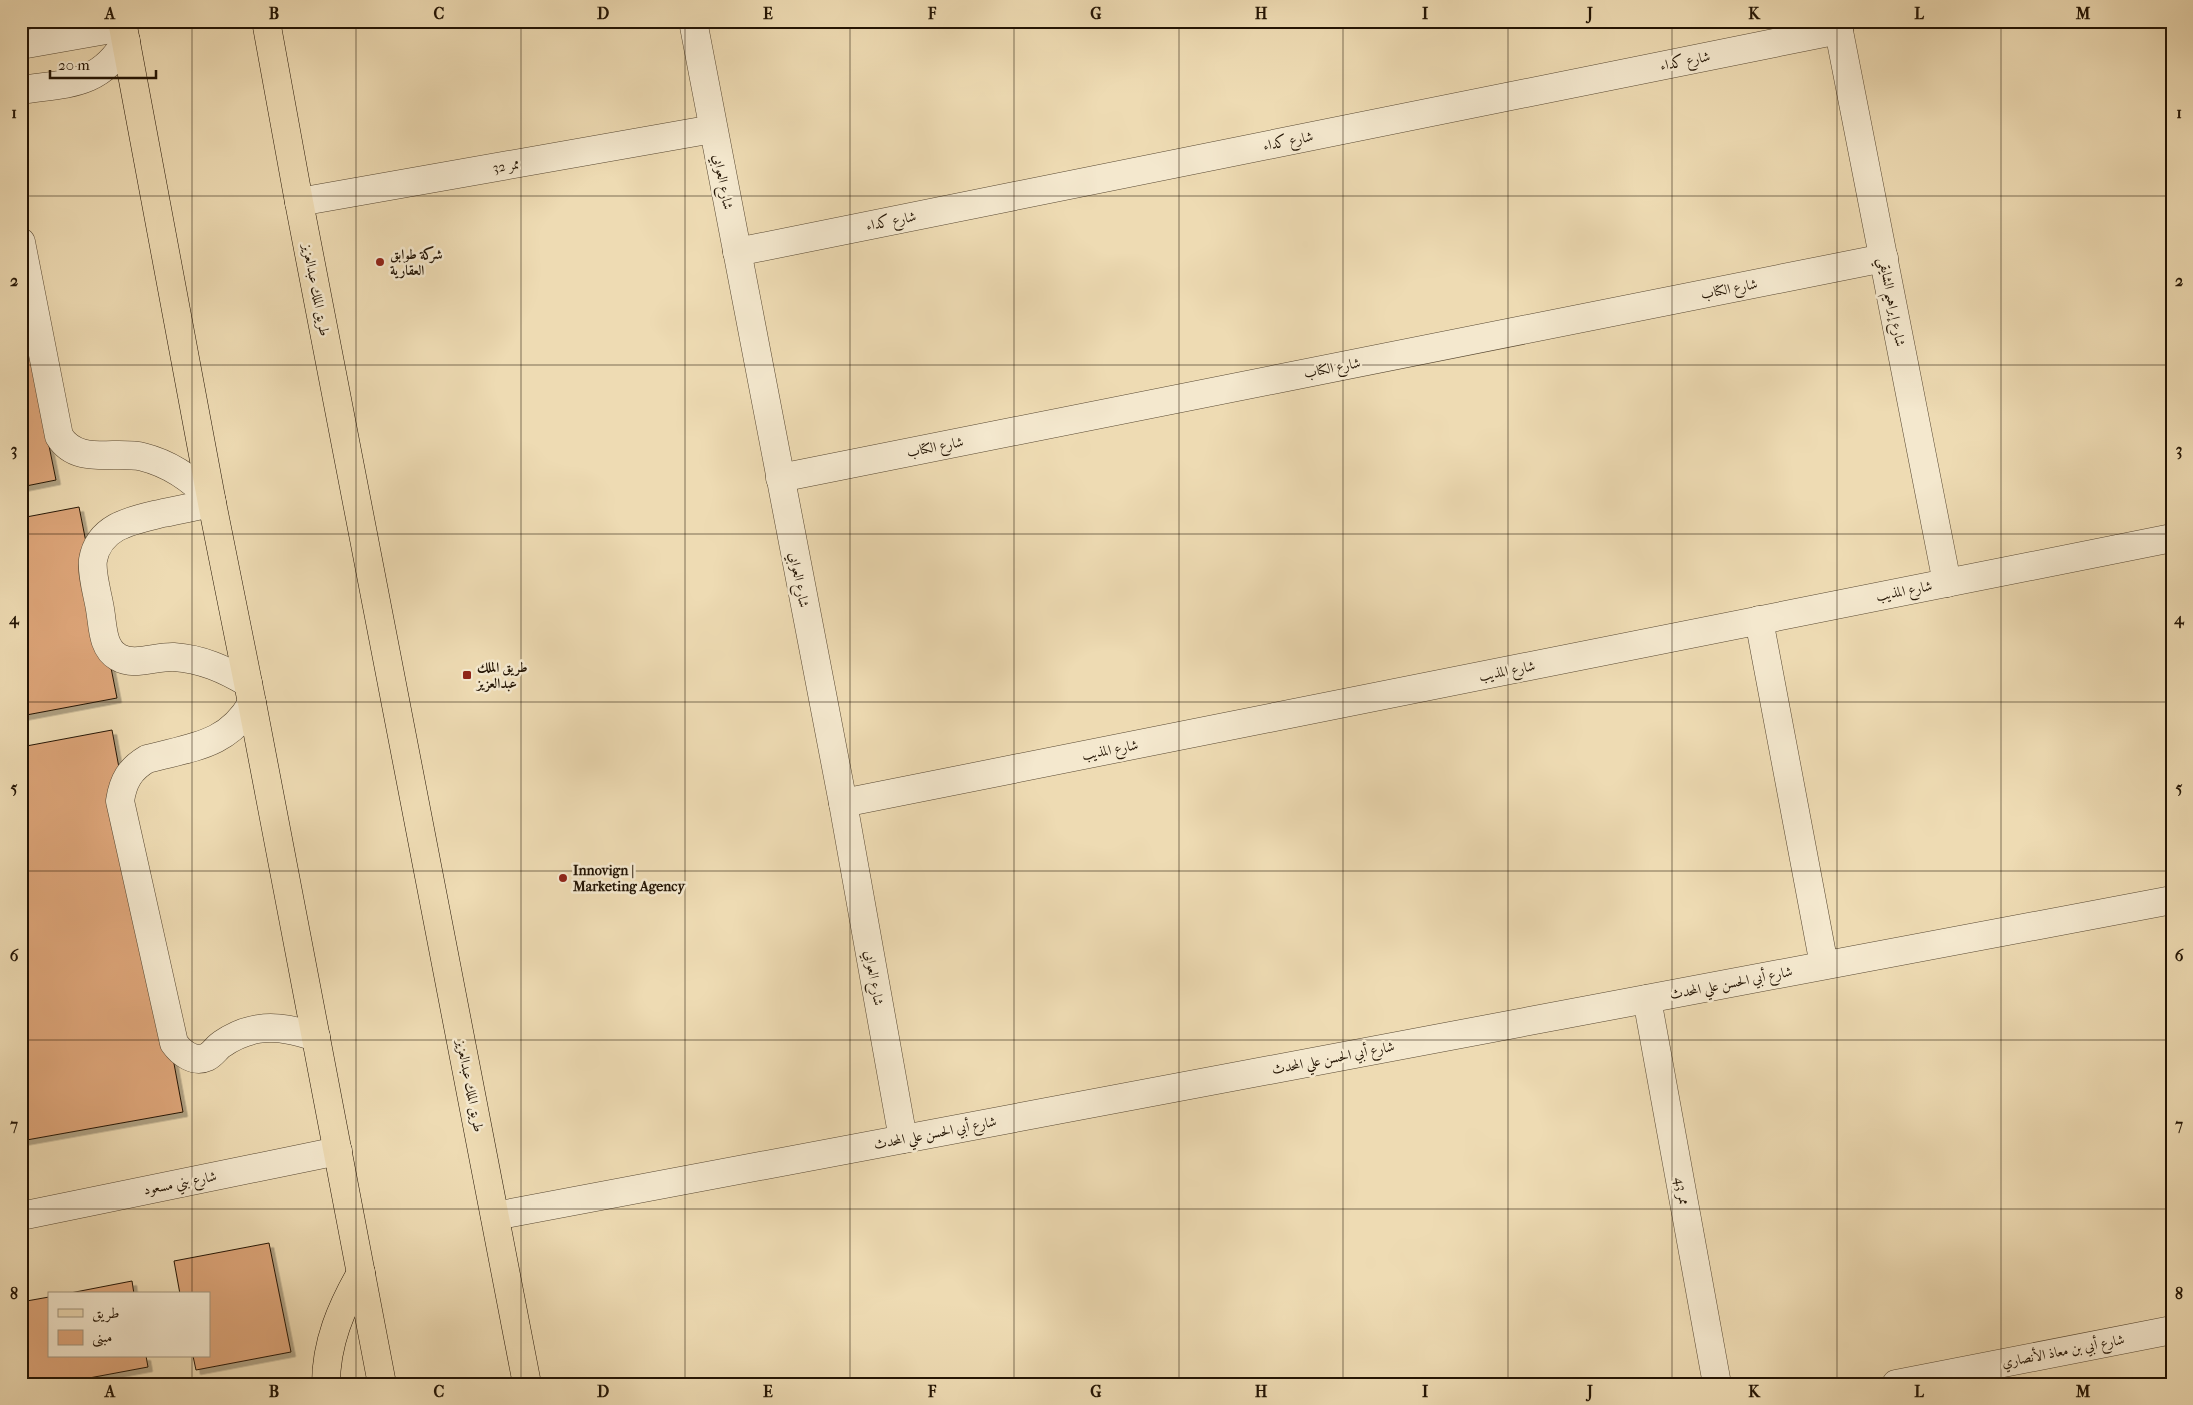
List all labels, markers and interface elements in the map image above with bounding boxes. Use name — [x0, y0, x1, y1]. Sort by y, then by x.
text: A — [104, 4, 116, 23]
text: B — [269, 4, 279, 23]
text: C — [434, 4, 445, 23]
text: D — [597, 4, 609, 23]
text: E — [763, 4, 773, 23]
text: F — [927, 4, 937, 23]
text: G — [1090, 4, 1102, 23]
text: H — [1255, 4, 1268, 23]
text: I — [1422, 4, 1429, 23]
text: J — [1585, 4, 1593, 24]
text: K — [1748, 4, 1761, 23]
text: L — [1914, 4, 1924, 23]
text: M — [2075, 4, 2091, 23]
scale bar — [50, 48, 156, 80]
street label: شارع كداء — [1658, 48, 1712, 77]
text: 20 m — [58, 56, 90, 74]
text: 1 — [11, 103, 17, 122]
text: 1 — [2176, 103, 2182, 122]
street label: شارع كداء — [1261, 128, 1315, 157]
street label: شارع العوابي — [706, 153, 737, 212]
street label: ممر 32 — [491, 155, 521, 177]
street label: شارع كداء — [864, 208, 918, 237]
street label: طريق الملك عبدالعزيز — [298, 240, 333, 338]
place label: شركة طوابق العقارية — [390, 245, 443, 279]
marker: شركة طوابق العقارية — [374, 256, 386, 268]
street label: شارع إبراهيم الشايقي — [1870, 256, 1909, 349]
text: 2 — [10, 271, 18, 290]
text: 2 — [2175, 271, 2183, 290]
street label: شارع الكتاب — [1699, 275, 1759, 306]
street label: شارع الكتاب — [1302, 354, 1362, 385]
street label: شارع الكتاب — [905, 433, 965, 464]
text: 3 — [11, 440, 17, 460]
text: 3 — [2176, 440, 2182, 460]
street label: شارع العوابي — [782, 551, 813, 610]
street label: شارع المذيب — [1874, 577, 1934, 608]
text: 4 — [8, 609, 20, 629]
text: 4 — [2173, 609, 2185, 629]
street label: شارع المذيب — [1477, 657, 1537, 688]
place label: طريق الملك عبدالعزيز — [475, 659, 528, 693]
marker: طريق الملك عبدالعزيز — [461, 669, 473, 681]
street label: شارع المذيب — [1080, 736, 1140, 767]
text: 5 — [11, 778, 18, 797]
text: 5 — [2176, 778, 2183, 797]
place label: Innovign | Marketing Agency — [572, 862, 686, 895]
marker: Innovign | Marketing Agency — [557, 872, 569, 884]
text: 6 — [10, 946, 19, 965]
text: 6 — [2175, 946, 2184, 965]
street label: شارع العوابي — [858, 949, 887, 1008]
street label: شارع أبي الحسن علي المحدث — [1668, 961, 1795, 1007]
street label: طريق الملك عبدالعزيز — [452, 1036, 487, 1134]
street label: شارع أبي الحسن علي المحدث — [1270, 1036, 1397, 1082]
street label: شارع أبي الحسن علي المحدث — [872, 1111, 999, 1157]
text: 7 — [9, 1115, 18, 1134]
text: 7 — [2174, 1115, 2183, 1134]
street label: شارع بني مسعود — [142, 1168, 219, 1202]
street label: ممر 43 — [1671, 1176, 1693, 1206]
text: 8 — [10, 1284, 18, 1303]
text: 8 — [2175, 1284, 2183, 1303]
legend — [48, 1292, 210, 1358]
text: طريق — [92, 1304, 119, 1323]
text: مبنى — [92, 1328, 112, 1348]
street label: شارع أبي بن معاذ الأنصاري — [2000, 1329, 2126, 1374]
text: A — [104, 1382, 116, 1401]
text: B — [269, 1382, 279, 1401]
text: C — [434, 1382, 445, 1401]
text: D — [597, 1382, 609, 1401]
text: E — [763, 1382, 773, 1401]
text: F — [927, 1382, 937, 1401]
text: G — [1090, 1382, 1102, 1401]
text: H — [1255, 1382, 1268, 1401]
text: I — [1422, 1382, 1429, 1401]
text: J — [1585, 1382, 1593, 1402]
text: K — [1748, 1382, 1761, 1401]
text: L — [1914, 1382, 1924, 1401]
text: M — [2075, 1382, 2091, 1401]

